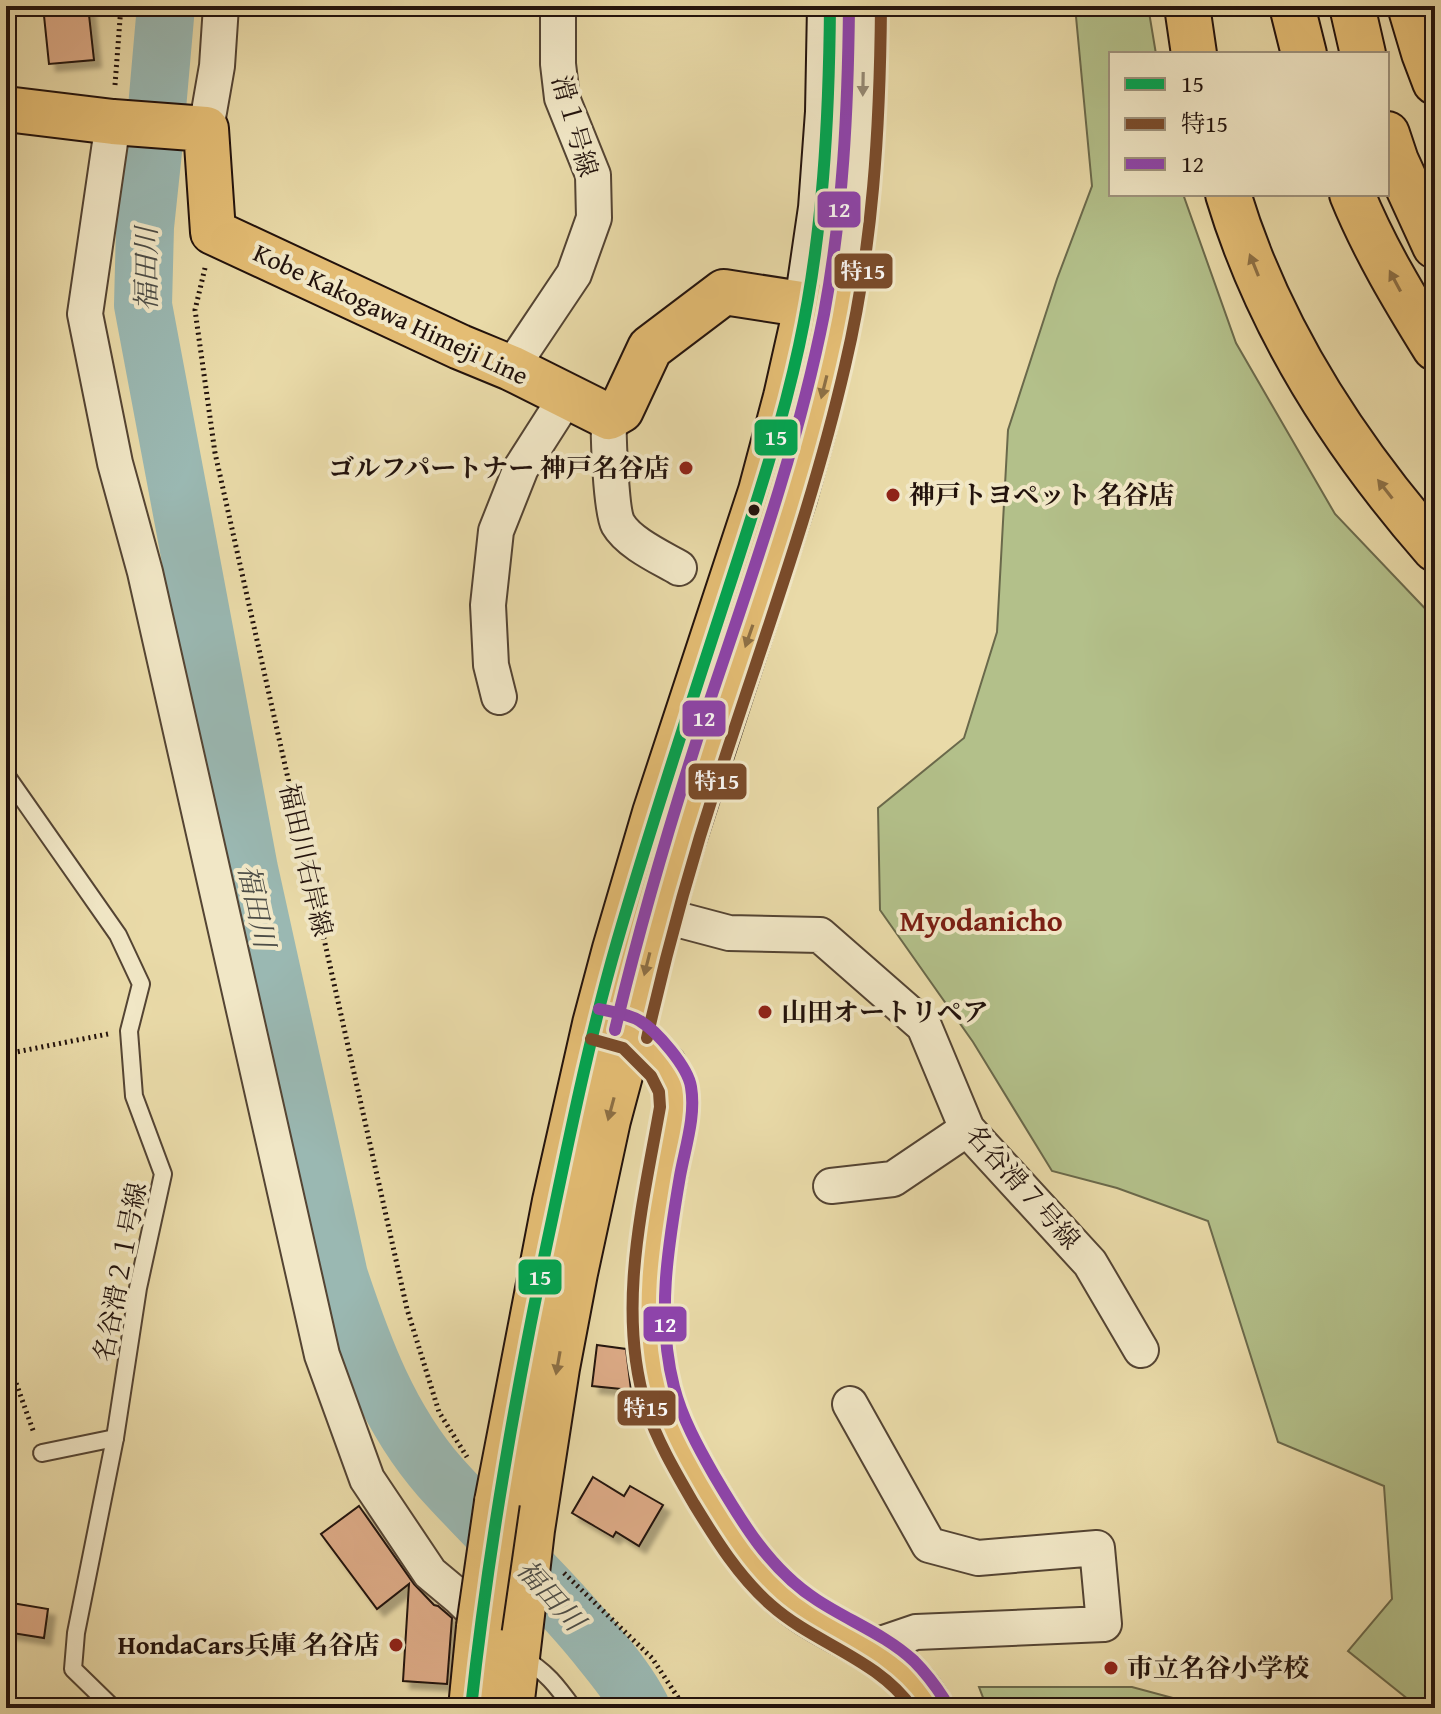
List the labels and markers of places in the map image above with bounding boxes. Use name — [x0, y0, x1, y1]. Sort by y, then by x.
place label: ゴルフパートナー 神戸名谷店 — [328, 448, 670, 487]
marker: ゴルフパートナー 神戸名谷店 — [677, 459, 695, 477]
place label: 神戸トヨペット 名谷店 — [909, 475, 1175, 514]
marker: 神戸トヨペット 名谷店 — [884, 486, 902, 504]
unlabelled marker — [746, 502, 762, 518]
place label: 山田オートリペア — [781, 992, 988, 1031]
marker: 山田オートリペア — [756, 1003, 774, 1021]
place label: HondaCars兵庫 名谷店 — [118, 1625, 380, 1664]
marker: HondaCars兵庫 名谷店 — [387, 1636, 405, 1654]
place label: 市立名谷小学校 — [1127, 1648, 1309, 1687]
marker: 市立名谷小学校 — [1102, 1659, 1120, 1677]

